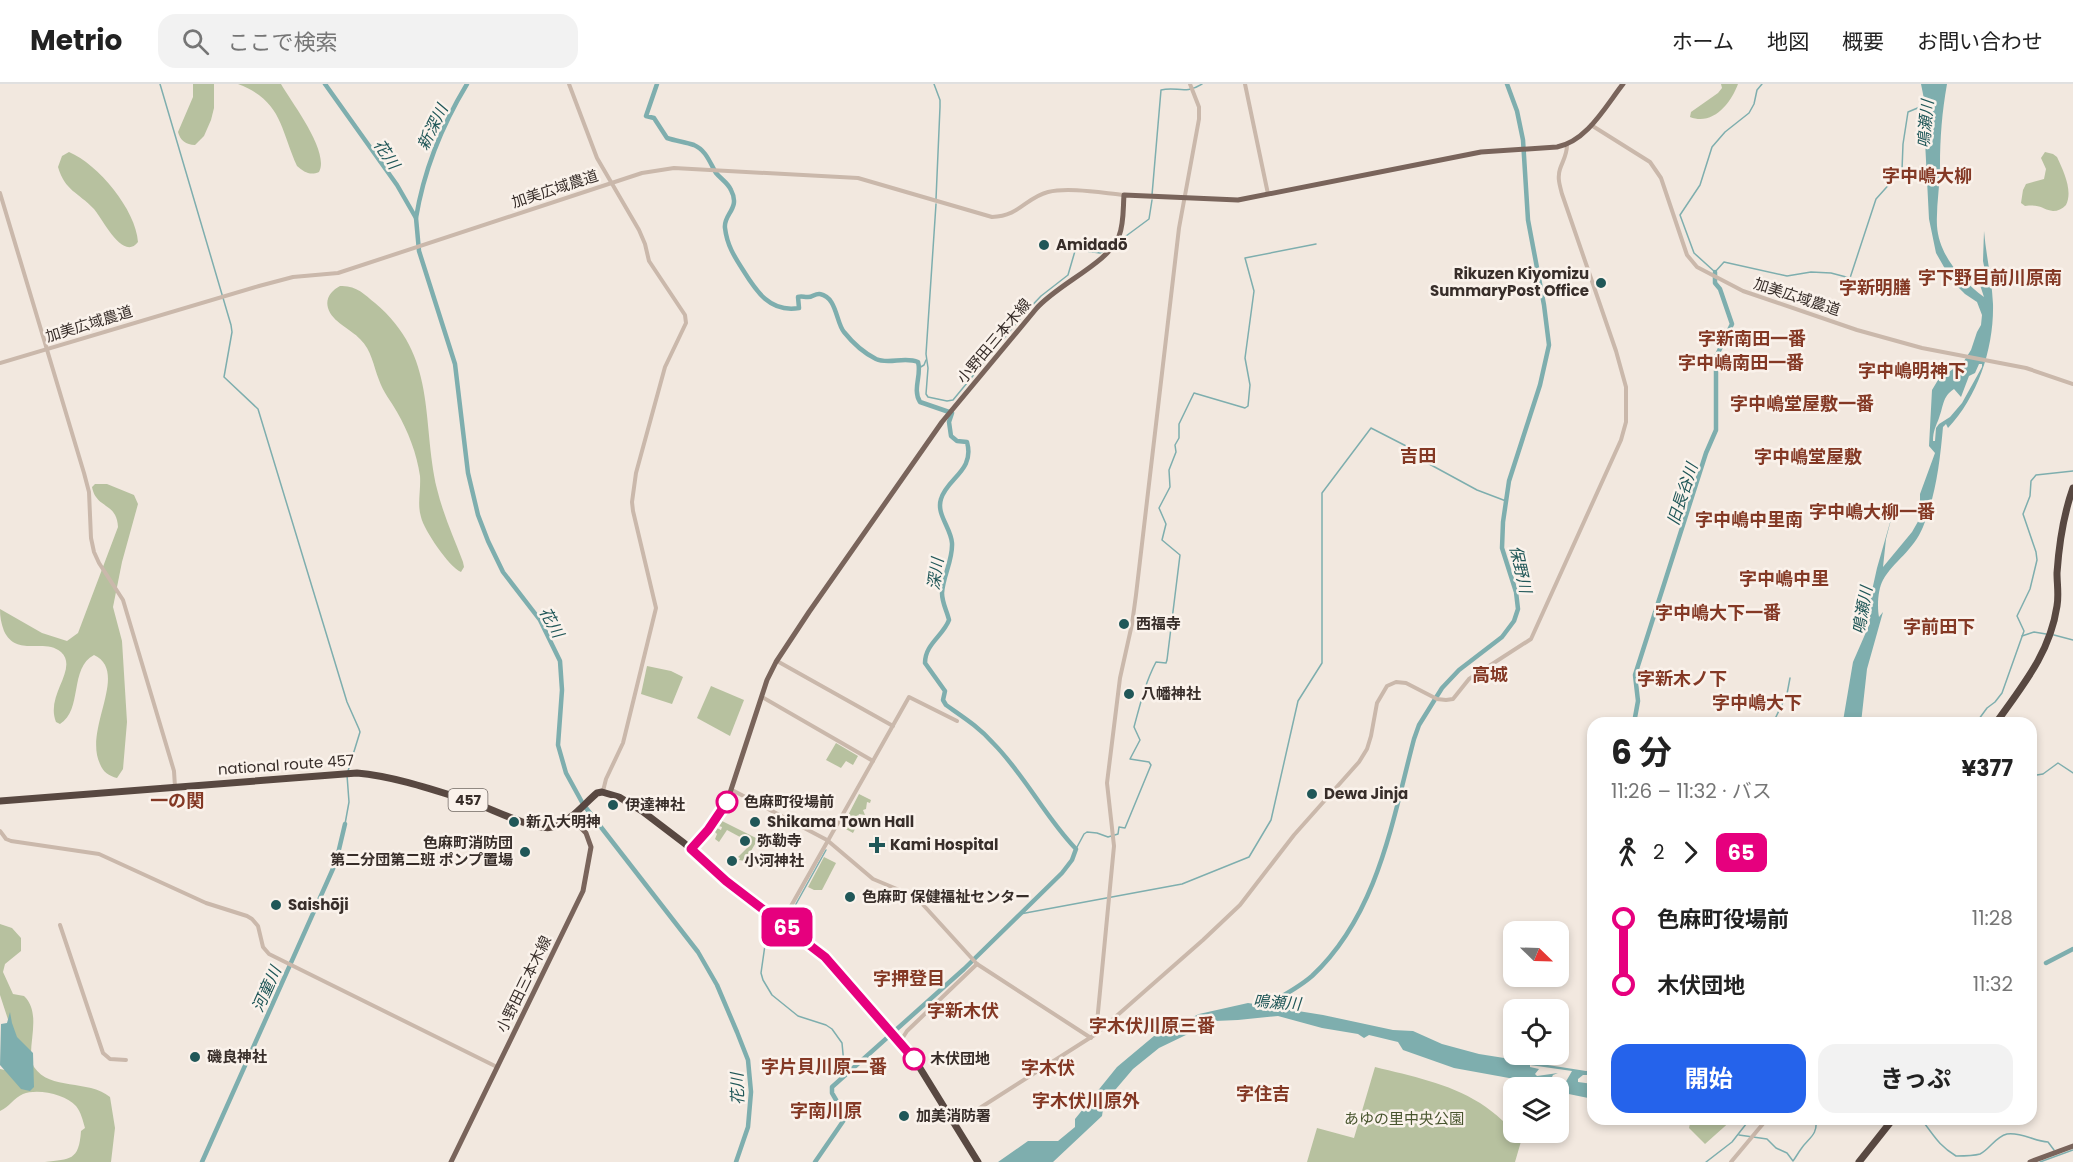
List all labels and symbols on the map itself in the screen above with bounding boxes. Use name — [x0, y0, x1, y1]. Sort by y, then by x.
water label: 鳴瀬川 — [1912, 97, 1939, 149]
water label: 新深川 — [412, 99, 454, 154]
water label: 花川 — [368, 135, 406, 176]
district label: 字中嶋大柳 — [1882, 163, 1972, 188]
street label: 加美広域農道 — [509, 165, 601, 212]
place label: Amidadō — [1056, 234, 1128, 255]
marker: Amidadō — [1037, 238, 1051, 252]
place label: Rikuzen Kiyomizu SummaryPost Office — [1430, 263, 1589, 301]
district label: 字下野目前川原南 — [1918, 265, 2062, 290]
street label: 加美広域農道 — [1751, 273, 1843, 320]
district label: 字新明膳 — [1839, 275, 1911, 300]
marker: Rikuzen Kiyomizu SummaryPost Office — [1594, 276, 1608, 290]
street label: 小野田三本木線 — [952, 294, 1035, 388]
street label: 加美広域農道 — [43, 300, 135, 347]
district label: 字新南田一番 — [1698, 326, 1806, 351]
district label: 字中嶋南田一番 — [1678, 350, 1804, 375]
district label: 字中嶋明神下 — [1858, 358, 1966, 383]
district label: 字中嶋堂屋敷一番 — [1730, 391, 1874, 416]
district label: 吉田 — [1400, 443, 1436, 468]
district label: 字中嶋堂屋敷 — [1754, 444, 1862, 469]
water label: 旧長谷川 — [1662, 458, 1704, 528]
district label: 字中嶋大柳一番 — [1809, 499, 1935, 524]
district label: 字中嶋中里南 — [1695, 507, 1803, 532]
water label: 保野川 — [1504, 543, 1538, 597]
water label: 深川 — [922, 555, 949, 592]
district label: 字中嶋中里 — [1739, 566, 1829, 591]
water label: 鳴瀬川 — [1847, 582, 1878, 636]
district label: 字中嶋大下一番 — [1655, 600, 1781, 625]
water label: 花川 — [534, 603, 570, 644]
place label: 西福寺 — [1136, 613, 1181, 634]
district label: 字前田下 — [1903, 614, 1975, 639]
marker: 西福寺 — [1117, 617, 1131, 631]
district label: 高城 — [1472, 662, 1508, 687]
district label: 字新木ノ下 — [1637, 666, 1727, 691]
place label: 八幡神社 — [1141, 683, 1201, 704]
marker: 八幡神社 — [1122, 687, 1136, 701]
district label: 字中嶋大下 — [1712, 690, 1802, 715]
street label: national route 457 — [217, 749, 355, 780]
place label: Dewa Jinja — [1324, 783, 1408, 804]
marker: Dewa Jinja — [1305, 787, 1319, 801]
district label: 一の関 — [150, 788, 204, 813]
road number: 457 — [448, 789, 488, 811]
marker: 色麻町役場前 — [716, 791, 738, 813]
place label: 色麻町役場前 — [744, 791, 834, 812]
place label: 伊達神社 — [625, 794, 685, 815]
marker: 伊達神社 — [606, 798, 620, 812]
place label: 新八大明神 — [526, 811, 601, 832]
place label: Shikama Town Hall — [767, 811, 914, 832]
marker: 新八大明神 — [507, 815, 521, 829]
marker: Shikama Town Hall — [748, 815, 762, 829]
place label: 弥勒寺 — [757, 830, 802, 851]
place label: 色麻町消防団 第二分団第二班 ポンプ置場 — [330, 832, 513, 870]
marker: 弥勒寺 — [738, 834, 752, 848]
place label: Kami Hospital — [890, 834, 998, 855]
marker: Kami Hospital — [868, 836, 886, 854]
marker: 色麻町消防団 第二分団第二班 ポンプ置場 — [518, 845, 532, 859]
place label: 小河神社 — [744, 850, 804, 871]
marker: 小河神社 — [725, 854, 739, 868]
place label: 色麻町 保健福祉センター — [862, 886, 1030, 907]
marker: 色麻町 保健福祉センター — [843, 890, 857, 904]
place label: Saishōji — [288, 894, 349, 915]
marker: Saishōji — [269, 898, 283, 912]
line badge: 65 — [760, 908, 814, 946]
north arrow — [1503, 921, 1569, 987]
street label: 小野田三本木線 — [491, 932, 556, 1036]
water label: 河童川 — [246, 961, 288, 1016]
district label: 字押登目 — [873, 966, 945, 991]
water label: 鳴瀬川 — [1252, 989, 1304, 1016]
district label: 字新木伏 — [927, 998, 999, 1023]
district label: 字木伏川原三番 — [1089, 1013, 1215, 1038]
place label: 磯良神社 — [207, 1046, 267, 1067]
marker: 木伏団地 — [903, 1048, 925, 1070]
place label: 木伏団地 — [930, 1048, 990, 1069]
marker: 磯良神社 — [188, 1050, 202, 1064]
district label: 字片貝川原二番 — [761, 1054, 887, 1079]
district label: 字木伏 — [1021, 1055, 1075, 1080]
water label: 花川 — [725, 1071, 750, 1105]
district label: 字住吉 — [1236, 1081, 1290, 1106]
district label: 字木伏川原外 — [1032, 1088, 1140, 1113]
district label: 字南川原 — [790, 1098, 862, 1123]
place label: 加美消防署 — [916, 1105, 991, 1126]
park label: あゆの里中央公園 — [1344, 1108, 1464, 1129]
marker: 加美消防署 — [897, 1109, 911, 1123]

